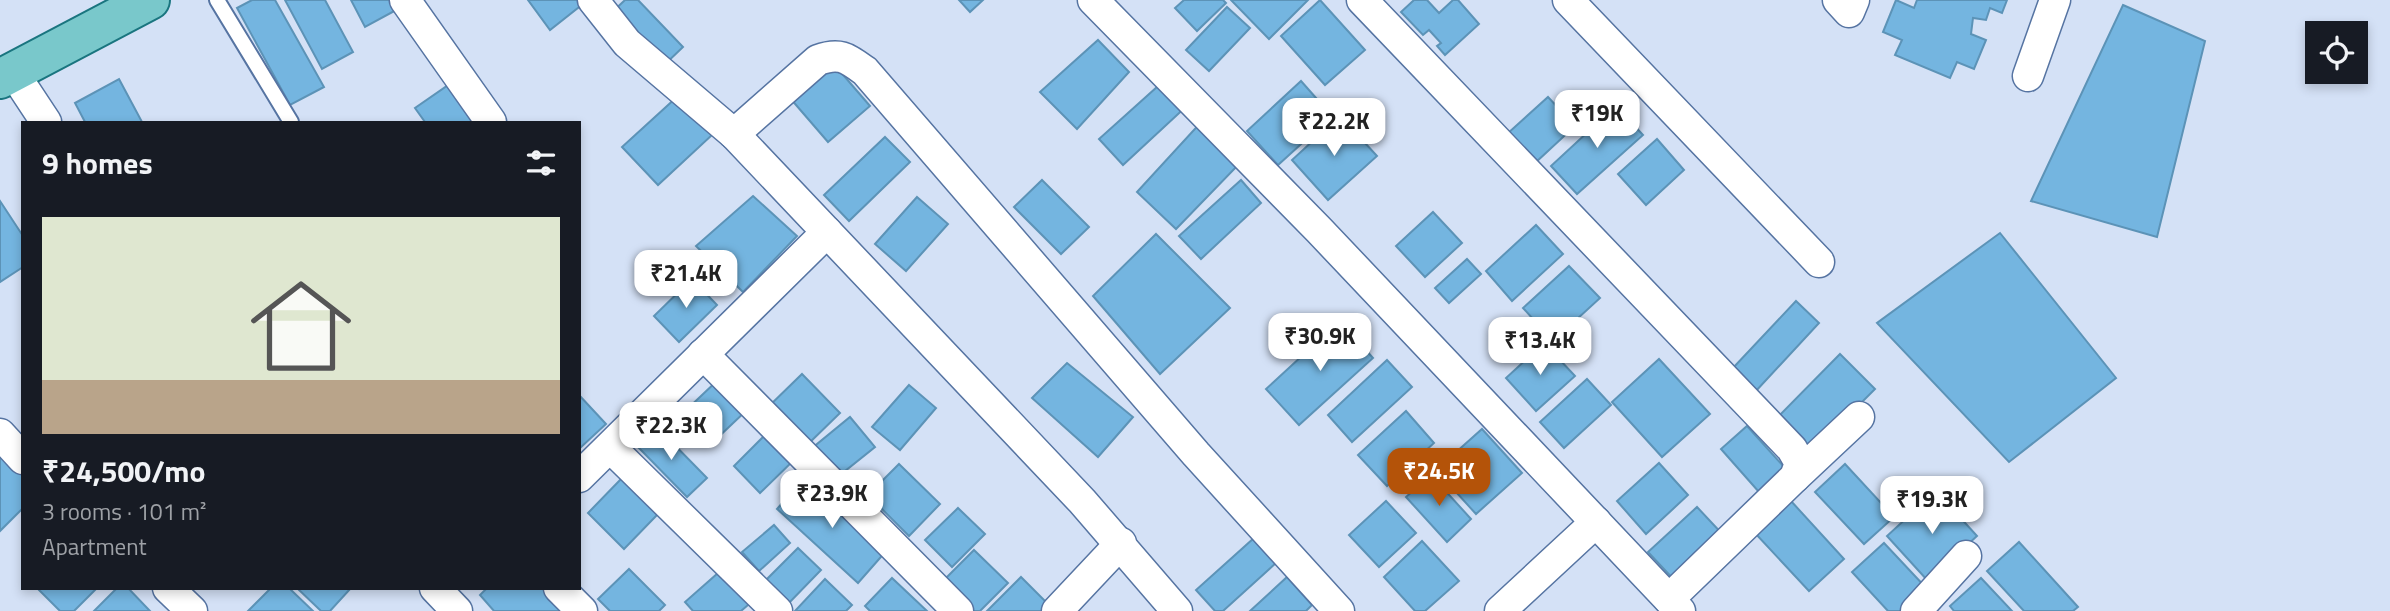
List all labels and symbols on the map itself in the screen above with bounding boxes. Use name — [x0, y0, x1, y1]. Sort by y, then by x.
pin: ₹19K — [1556, 90, 1638, 150]
pin: ₹22.2K — [1277, 99, 1391, 158]
pin: ₹21.4K — [629, 250, 743, 310]
pin: ₹30.9K — [1263, 314, 1377, 373]
pin: ₹13.4K — [1483, 318, 1597, 377]
pin: ₹22.3K — [614, 402, 728, 462]
pin: ₹24.5K — [1382, 448, 1496, 508]
pin: ₹23.9K — [775, 470, 889, 530]
pin: ₹19.3K — [1875, 476, 1989, 536]

